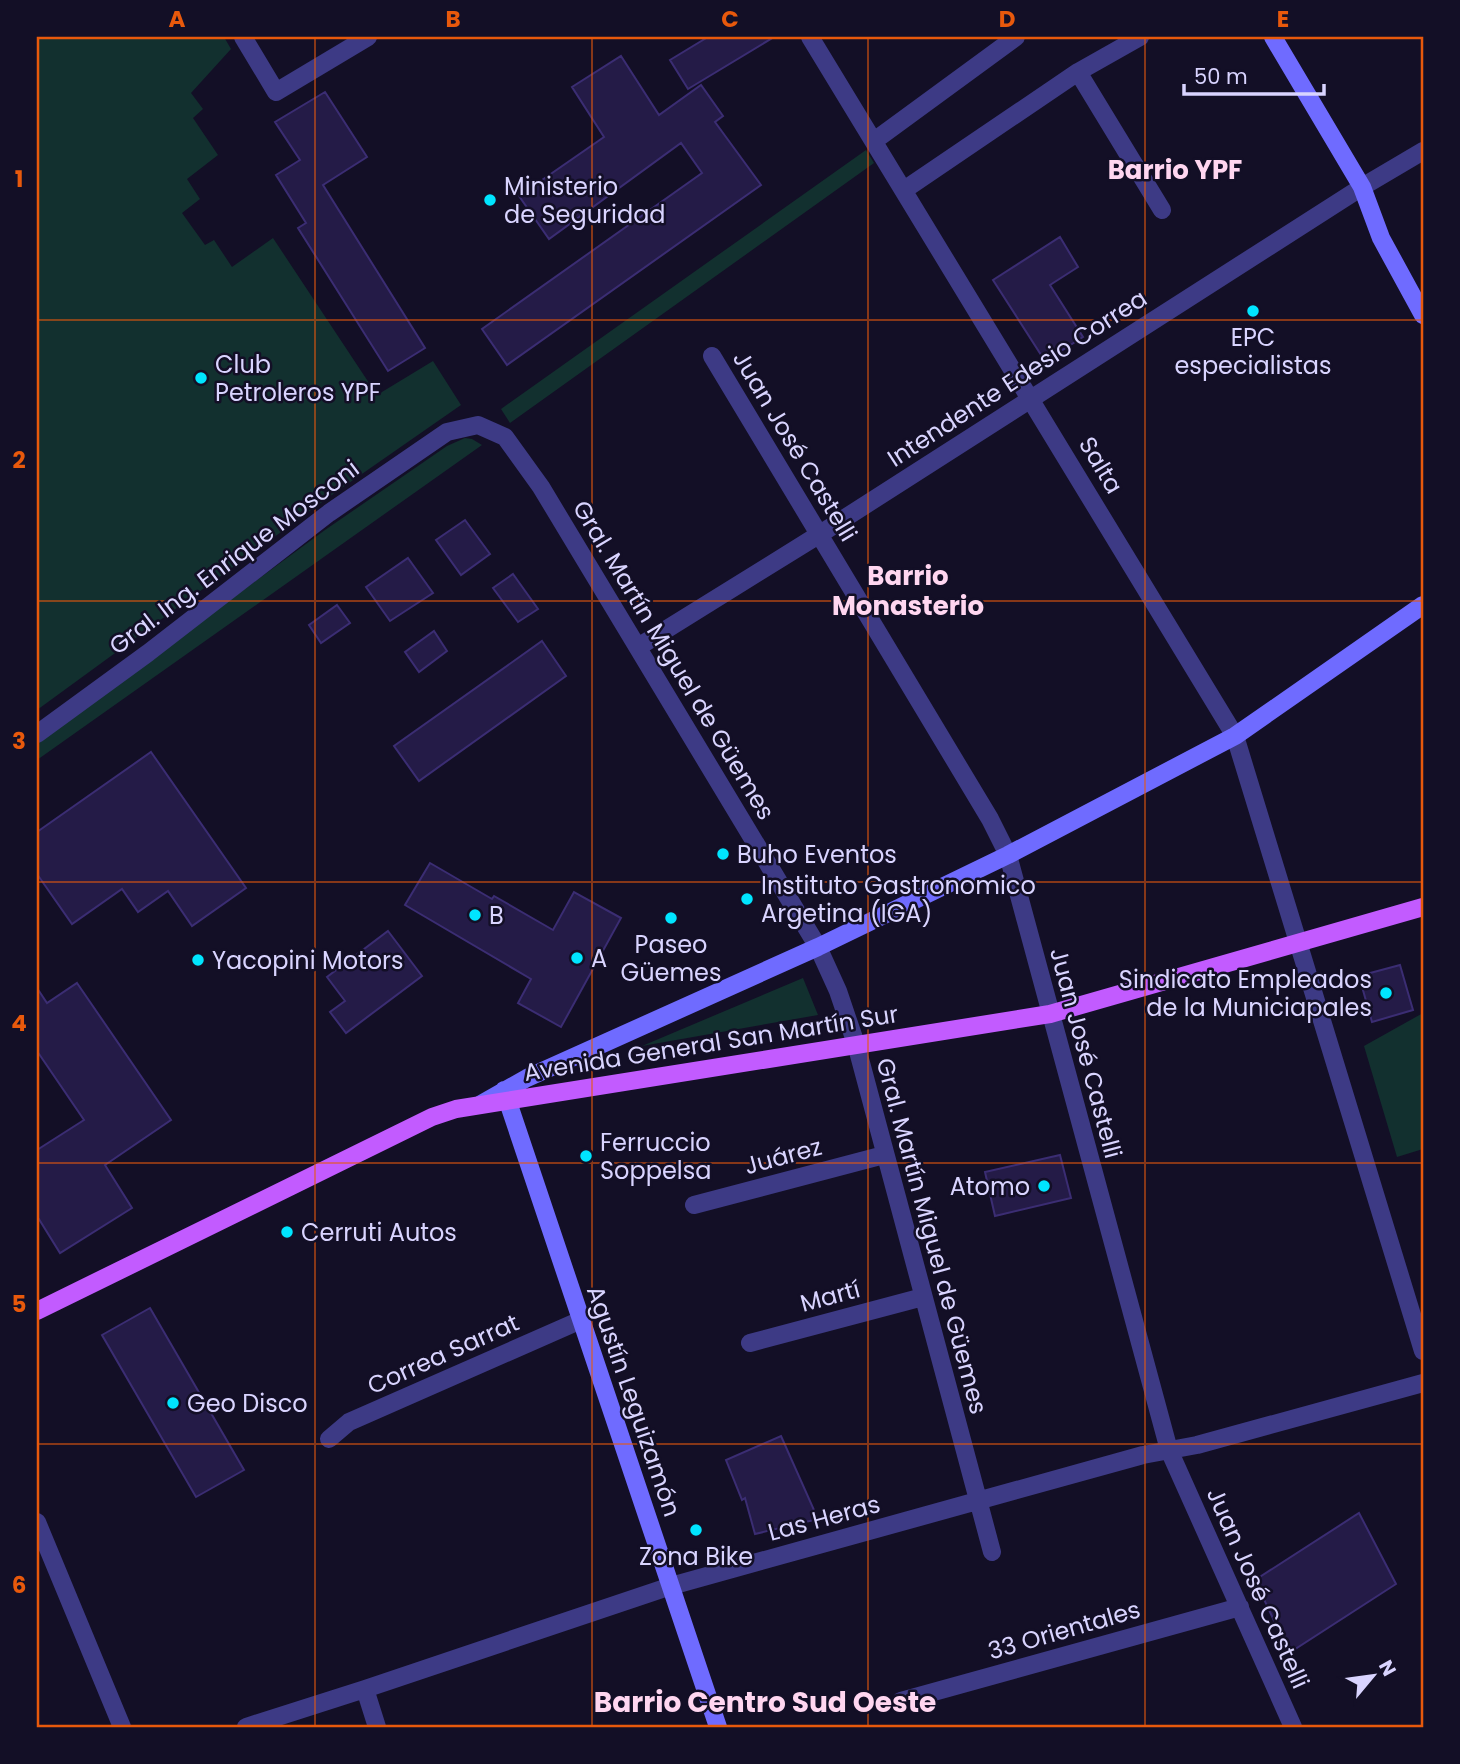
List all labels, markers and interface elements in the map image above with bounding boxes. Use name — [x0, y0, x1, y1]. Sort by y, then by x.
text: A — [169, 3, 186, 35]
text: B — [445, 3, 461, 35]
text: C — [721, 3, 739, 35]
text: D — [999, 3, 1015, 35]
text: E — [1277, 3, 1289, 35]
scale bar — [1184, 52, 1324, 96]
text: 50 m — [1194, 62, 1248, 91]
district label: Barrio YPF — [1108, 152, 1242, 188]
text: 1 — [15, 163, 23, 195]
place label: Ministerio de Seguridad — [504, 170, 666, 231]
marker: Ministerio de Seguridad — [482, 192, 498, 208]
street label: Intendente Edesio Correa — [881, 282, 1153, 474]
marker: EPC especialistas — [1245, 303, 1261, 319]
place label: EPC especialistas — [1174, 321, 1332, 382]
street label: Juan José Castelli — [725, 345, 865, 547]
place label: Club Petroleros YPF — [215, 348, 381, 409]
marker: Club Petroleros YPF — [193, 370, 209, 386]
street label: Salta — [1071, 430, 1131, 500]
text: 2 — [12, 444, 26, 476]
street label: Gral. Ing. Enrique Mosconi — [102, 452, 366, 662]
street label: Gral. Martín Miguel de Güemes — [565, 494, 783, 826]
district label: Barrio Monasterio — [832, 558, 984, 624]
text: 3 — [12, 725, 26, 757]
place label: Buho Eventos — [737, 838, 897, 871]
marker: Buho Eventos — [715, 846, 731, 862]
place label: Instituto Gastronomico Argetina (IGA) — [761, 869, 1036, 930]
marker: Instituto Gastronomico Argetina (IGA) — [739, 891, 755, 907]
place label: B — [489, 899, 504, 932]
marker: B — [467, 907, 483, 923]
marker: Paseo Güemes — [663, 910, 679, 926]
place label: Paseo Güemes — [620, 928, 722, 989]
place label: A — [591, 942, 607, 975]
place label: Yacopini Motors — [212, 944, 404, 977]
street label: Juan José Castelli — [1042, 944, 1130, 1162]
marker: A — [569, 950, 585, 966]
marker: Yacopini Motors — [190, 952, 206, 968]
place label: Sindicato Empleados de la Municiapales — [1119, 963, 1372, 1024]
marker: Sindicato Empleados de la Municiapales — [1378, 985, 1394, 1001]
street label: Avenida General San Martín Sur — [521, 997, 901, 1089]
text: 4 — [11, 1007, 27, 1039]
street label: Gral. Martín Miguel de Güemes — [869, 1054, 995, 1418]
place label: Ferruccio Soppelsa — [600, 1126, 711, 1187]
street label: Juárez — [741, 1130, 825, 1182]
marker: Ferruccio Soppelsa — [578, 1148, 594, 1164]
place label: Atomo — [950, 1170, 1030, 1203]
marker: Atomo — [1036, 1178, 1052, 1194]
place label: Cerruti Autos — [301, 1216, 457, 1249]
marker: Cerruti Autos — [279, 1224, 295, 1240]
street label: Martí — [797, 1272, 864, 1320]
street label: Agustín Leguizamón — [579, 1281, 689, 1521]
text: 5 — [12, 1288, 26, 1320]
street label: Correa Sarrat — [362, 1306, 524, 1402]
place label: Geo Disco — [187, 1387, 308, 1420]
marker: Geo Disco — [165, 1395, 181, 1411]
street label: Juan José Castelli — [1199, 1482, 1317, 1694]
street label: Las Heras — [764, 1487, 884, 1549]
marker: Zona Bike — [688, 1522, 704, 1538]
place label: Zona Bike — [639, 1540, 753, 1573]
text: 6 — [12, 1569, 26, 1601]
street label: 33 Orientales — [984, 1593, 1144, 1667]
north arrow — [1338, 1642, 1408, 1712]
text: N — [1372, 1655, 1403, 1681]
district label: Barrio Centro Sud Oeste — [594, 1683, 936, 1722]

